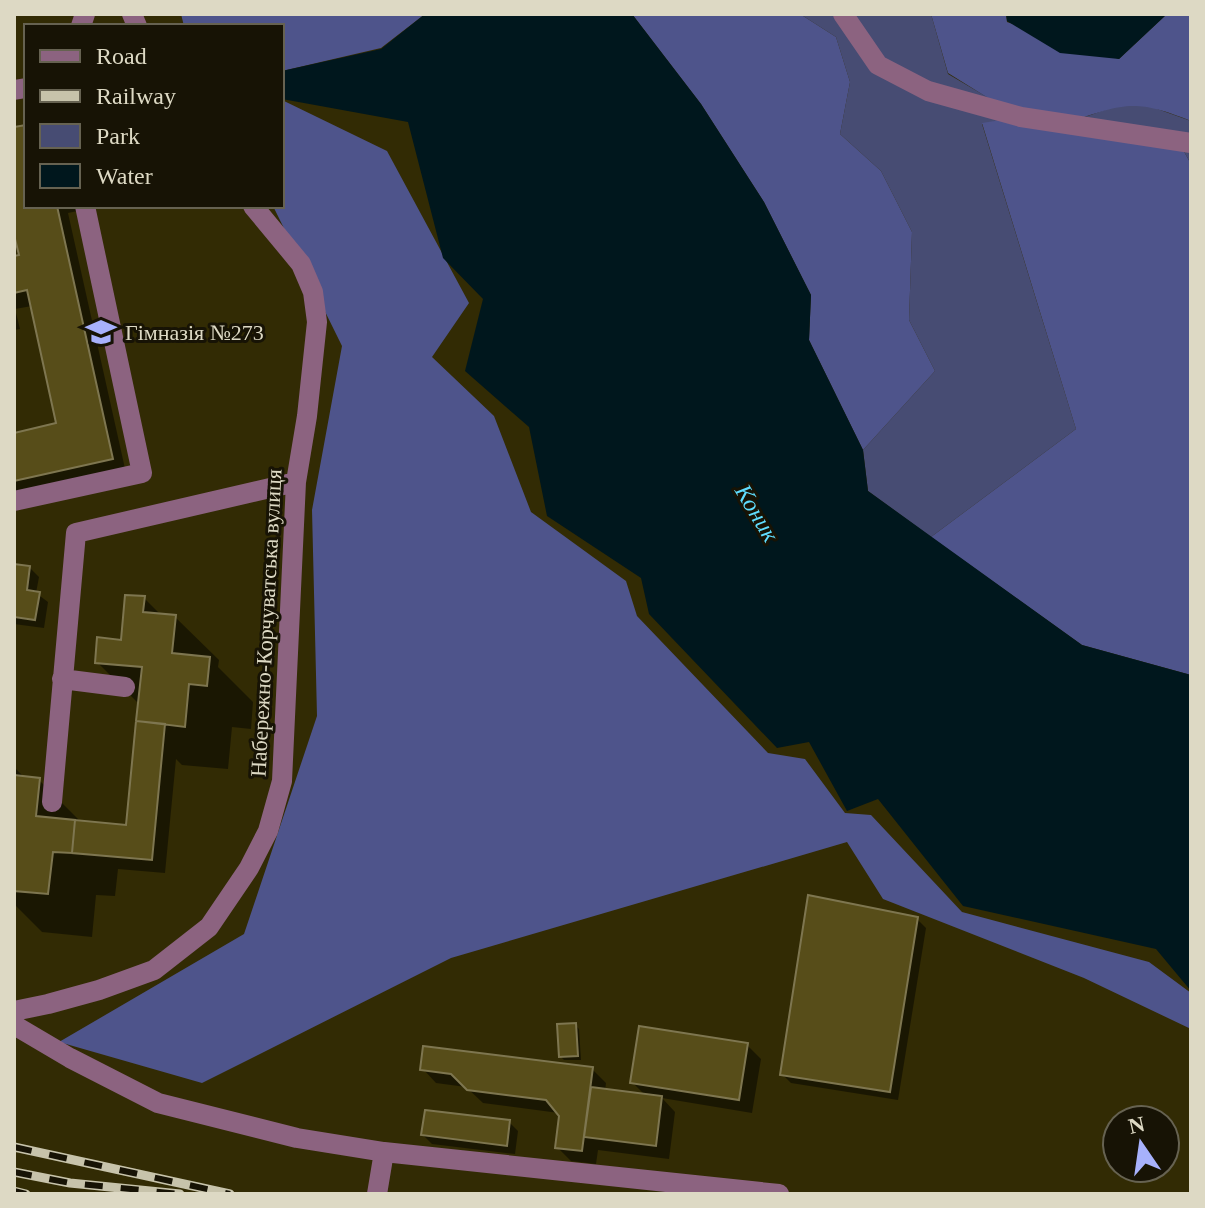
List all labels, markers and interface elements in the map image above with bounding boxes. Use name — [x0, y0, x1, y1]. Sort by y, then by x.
legend — [24, 24, 284, 208]
text: Road — [96, 43, 147, 69]
text: Railway — [96, 83, 176, 109]
text: Park — [96, 123, 140, 149]
text: Water — [96, 163, 153, 189]
school or university icon: Гімназія №273 — [84, 315, 118, 349]
place label: Гімназія №273 — [125, 320, 264, 345]
street label: Набережно-Корчуватська вулиця — [245, 468, 287, 778]
water label: Коник — [729, 479, 785, 547]
north arrow — [1101, 1104, 1181, 1184]
text: N — [1126, 1111, 1147, 1139]

